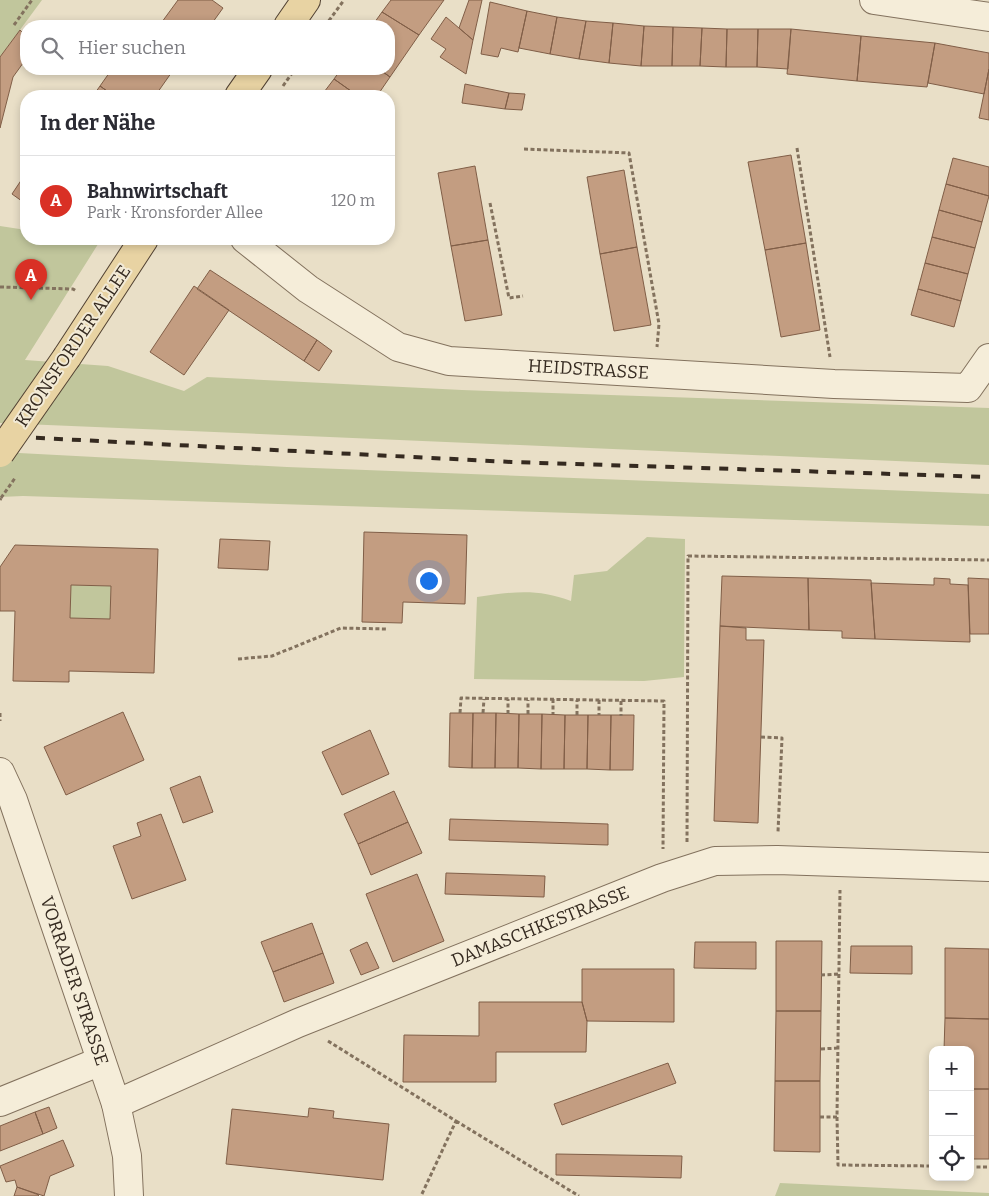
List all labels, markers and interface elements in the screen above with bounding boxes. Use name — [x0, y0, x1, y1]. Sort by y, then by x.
search box — [20, 20, 395, 75]
icon: search — [38, 34, 66, 62]
text: Hier suchen — [78, 36, 186, 59]
text: In der Nähe — [40, 110, 155, 136]
text: Bahnwirtschaft — [87, 180, 228, 203]
text: A — [50, 191, 62, 210]
text: 120 m — [331, 191, 375, 210]
text: Park · Kronsforder Allee — [87, 203, 263, 222]
pin: A — [15, 259, 47, 300]
street label: KRONSFORDER ALLEE — [11, 261, 135, 431]
street label: HEIDSTRASSE — [527, 355, 650, 384]
your location — [416, 568, 442, 594]
street label: DAMASCHKESTRASSE — [448, 881, 632, 972]
street label: VORRADER STRASSE — [35, 894, 113, 1068]
map controls — [929, 1046, 974, 1181]
button: + — [929, 1046, 974, 1091]
button: − — [929, 1091, 974, 1136]
button: locate — [929, 1136, 974, 1181]

